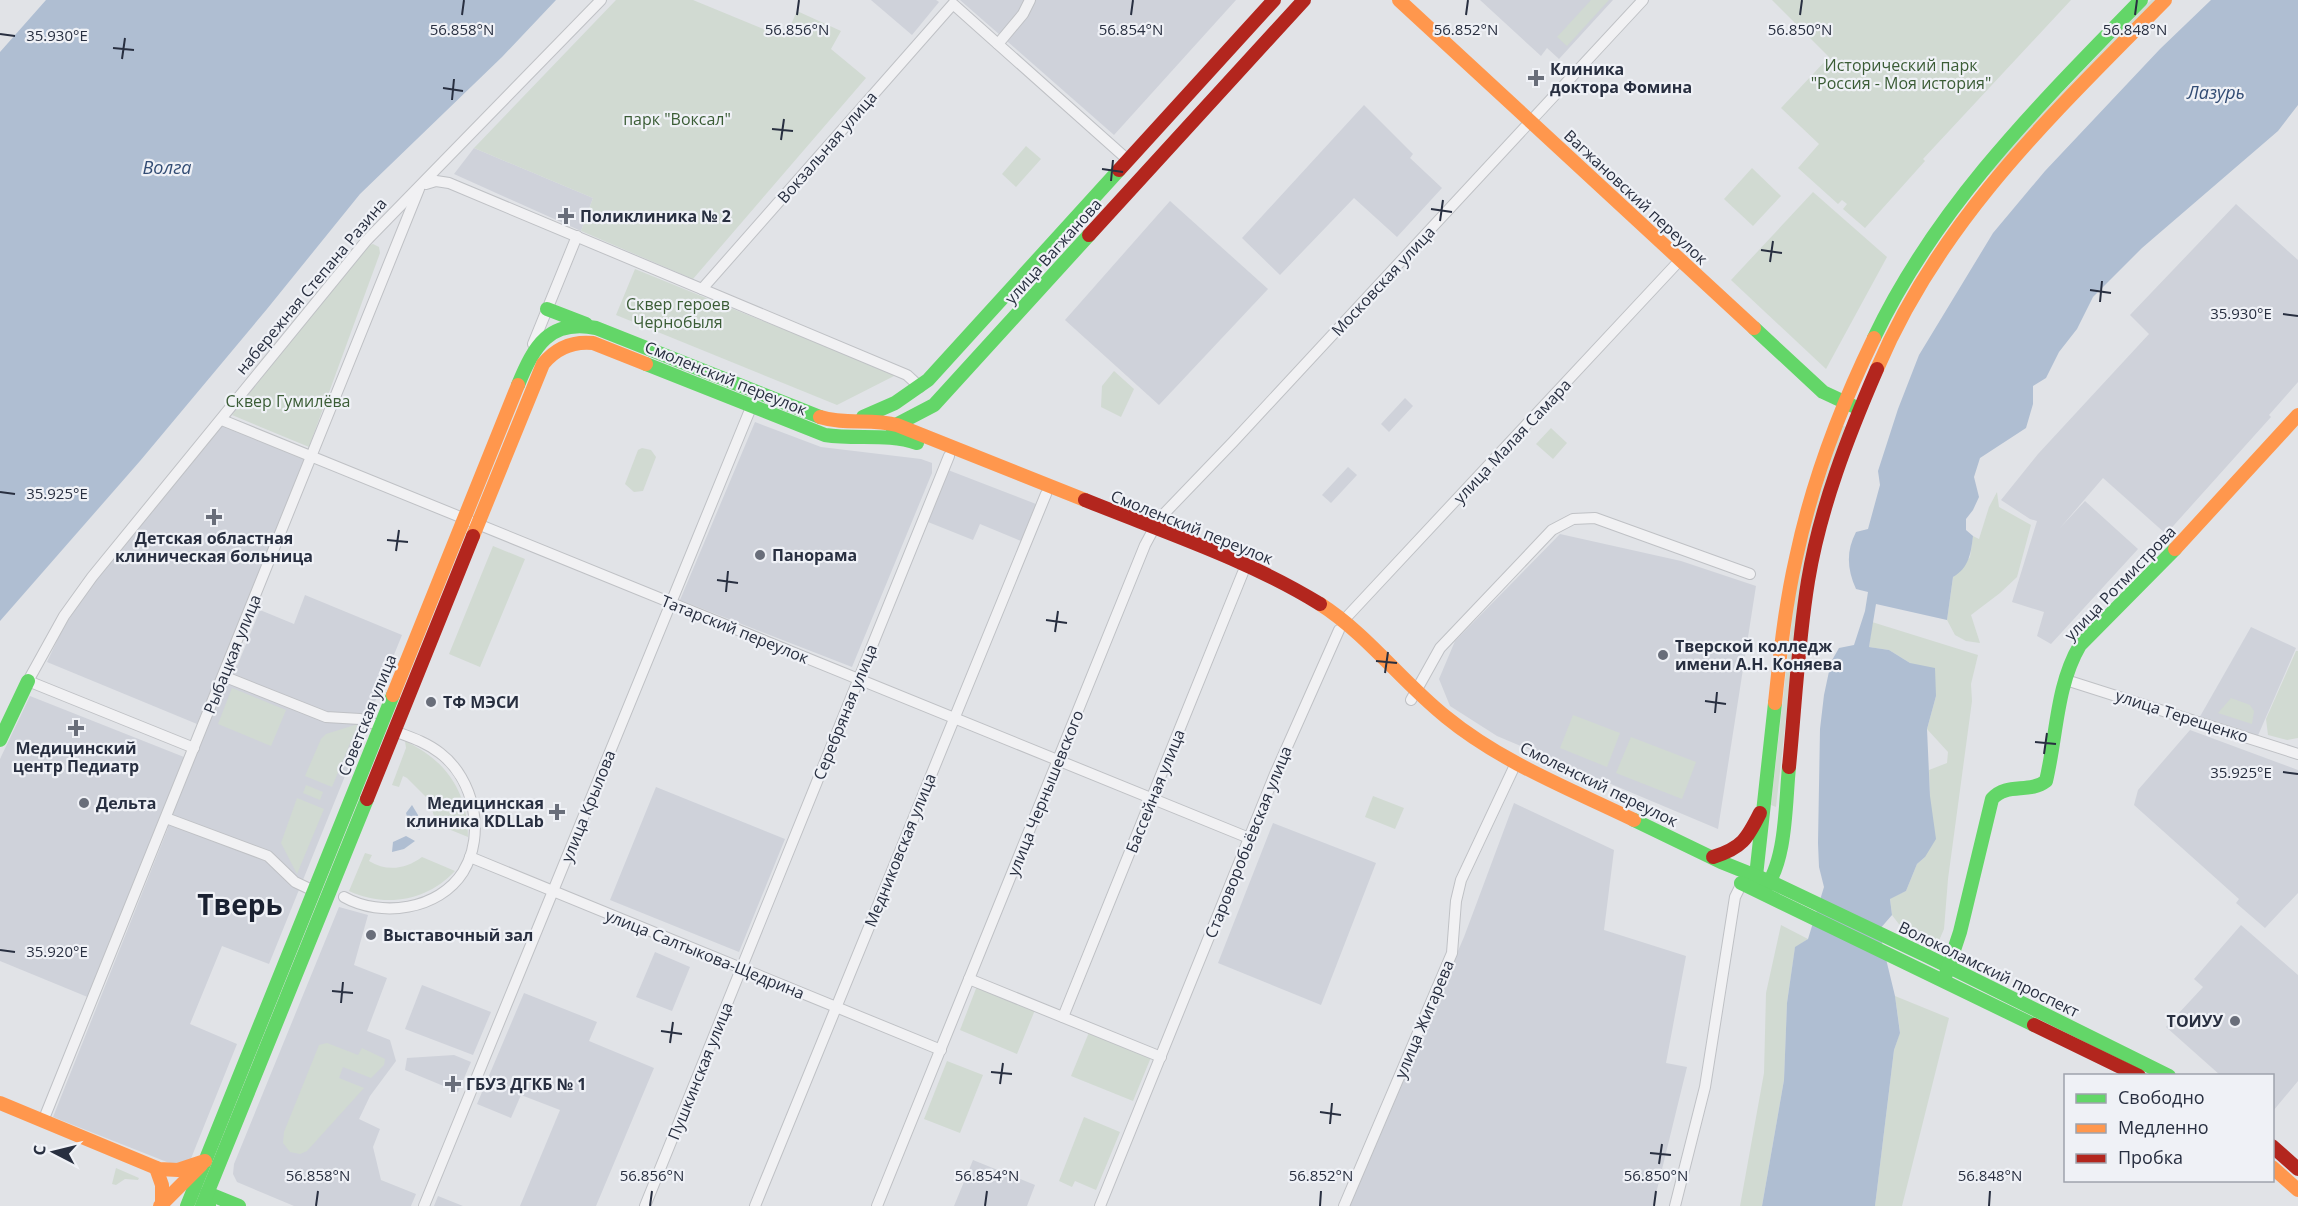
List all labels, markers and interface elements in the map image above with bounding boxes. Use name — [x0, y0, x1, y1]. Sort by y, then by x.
text: 56.858°N — [430, 19, 494, 39]
text: 56.856°N — [765, 19, 829, 39]
text: 56.854°N — [1099, 19, 1163, 39]
text: 56.852°N — [1434, 19, 1498, 39]
text: 56.850°N — [1768, 19, 1832, 39]
text: 56.848°N — [2103, 19, 2167, 39]
text: 35.930°E — [26, 25, 88, 45]
park label: Исторический парк "Россия - Моя история" — [1811, 54, 1991, 94]
place label: Клиника доктора Фомина — [1550, 58, 1692, 98]
marker: Клиника доктора Фомина — [1527, 69, 1545, 87]
water label: Лазурь — [2186, 80, 2245, 104]
street label: Вокзальная улица — [772, 86, 882, 208]
park label: парк "Воксал" — [623, 108, 731, 130]
street label: Вагжановский переулок — [1559, 125, 1713, 270]
water label: Волга — [143, 155, 192, 179]
street label: набережная Степана Разина — [231, 193, 391, 379]
street label: улица Вагжанова — [1000, 193, 1106, 309]
place label: Поликлиника № 2 — [580, 205, 731, 227]
marker: Поликлиника № 2 — [557, 207, 575, 225]
street label: Московская улица — [1326, 221, 1440, 341]
park label: Сквер героев Чернобыля — [626, 293, 730, 333]
text: 35.930°E — [2210, 303, 2272, 323]
street label: Смоленский переулок — [642, 335, 811, 421]
street label: улица Малая Самара — [1448, 374, 1576, 508]
park label: Сквер Гумилёва — [226, 390, 350, 412]
text: 35.925°E — [26, 483, 88, 503]
street label: Смоленский переулок — [1108, 484, 1277, 570]
marker: Детская областная клиническая больница — [205, 508, 223, 526]
street label: улица Ротмистрова — [2059, 521, 2181, 645]
place label: Детская областная клиническая больница — [115, 527, 313, 567]
place label: Панорама — [772, 544, 857, 566]
marker: Панорама — [753, 548, 767, 562]
street label: Татарский переулок — [658, 589, 813, 669]
street label: Рыбацкая улица — [198, 591, 266, 717]
place label: Тверской колледж имени А.Н. Коняева — [1675, 635, 1842, 675]
street label: Серебряная улица — [808, 641, 882, 783]
marker: Тверской колледж имени А.Н. Коняева — [1656, 648, 1670, 662]
street label: Советская улица — [333, 651, 401, 779]
street label: улица Терещенко — [2113, 684, 2251, 748]
place label: ТФ МЭСИ — [443, 691, 519, 713]
marker: ТФ МЭСИ — [424, 695, 438, 709]
street label: улица Чернышевского — [1002, 707, 1088, 879]
marker: Медицинский центр Педиатр — [67, 719, 85, 737]
street label: Бассейная улица — [1120, 726, 1190, 856]
street label: Смоленский переулок — [1516, 736, 1682, 832]
place label: Медицинский центр Педиатр — [13, 737, 139, 777]
street label: Староворобьёвская улица — [1199, 743, 1297, 941]
street label: улица Крылова — [555, 747, 621, 865]
text: 35.925°E — [2210, 762, 2272, 782]
street label: Медниковская улица — [859, 770, 941, 930]
place label: Дельта — [96, 792, 156, 814]
place label: Медицинская клиника KDLLab — [406, 792, 544, 832]
marker: Дельта — [77, 796, 91, 810]
marker: Медицинская клиника KDLLab — [548, 803, 566, 821]
district label: Тверь — [197, 885, 283, 923]
street label: улица Салтыкова-Щедрина — [602, 904, 808, 1004]
street label: Волоколамский проспект — [1895, 916, 2083, 1023]
place label: Выставочный зал — [383, 924, 533, 946]
marker: Выставочный зал — [364, 928, 378, 942]
text: 35.920°E — [26, 941, 88, 961]
street label: улица Жигарева — [1389, 956, 1459, 1082]
street label: Пушкинская улица — [662, 999, 738, 1143]
place label: ТОИУУ — [2167, 1010, 2223, 1032]
marker: ТОИУУ — [2228, 1014, 2242, 1028]
place label: ГБУЗ ДГКБ № 1 — [466, 1073, 586, 1095]
legend — [2064, 1074, 2274, 1182]
marker: ГБУЗ ДГКБ № 1 — [444, 1075, 462, 1093]
text: Свободно — [2118, 1085, 2205, 1109]
text: Медленно — [2118, 1115, 2209, 1139]
north arrow — [24, 1122, 84, 1182]
text: С — [28, 1144, 51, 1157]
text: Пробка — [2118, 1145, 2183, 1169]
text: 56.858°N — [286, 1165, 350, 1185]
text: 56.856°N — [620, 1165, 684, 1185]
text: 56.854°N — [955, 1165, 1019, 1185]
text: 56.852°N — [1289, 1165, 1353, 1185]
text: 56.850°N — [1624, 1165, 1688, 1185]
text: 56.848°N — [1958, 1165, 2022, 1185]

